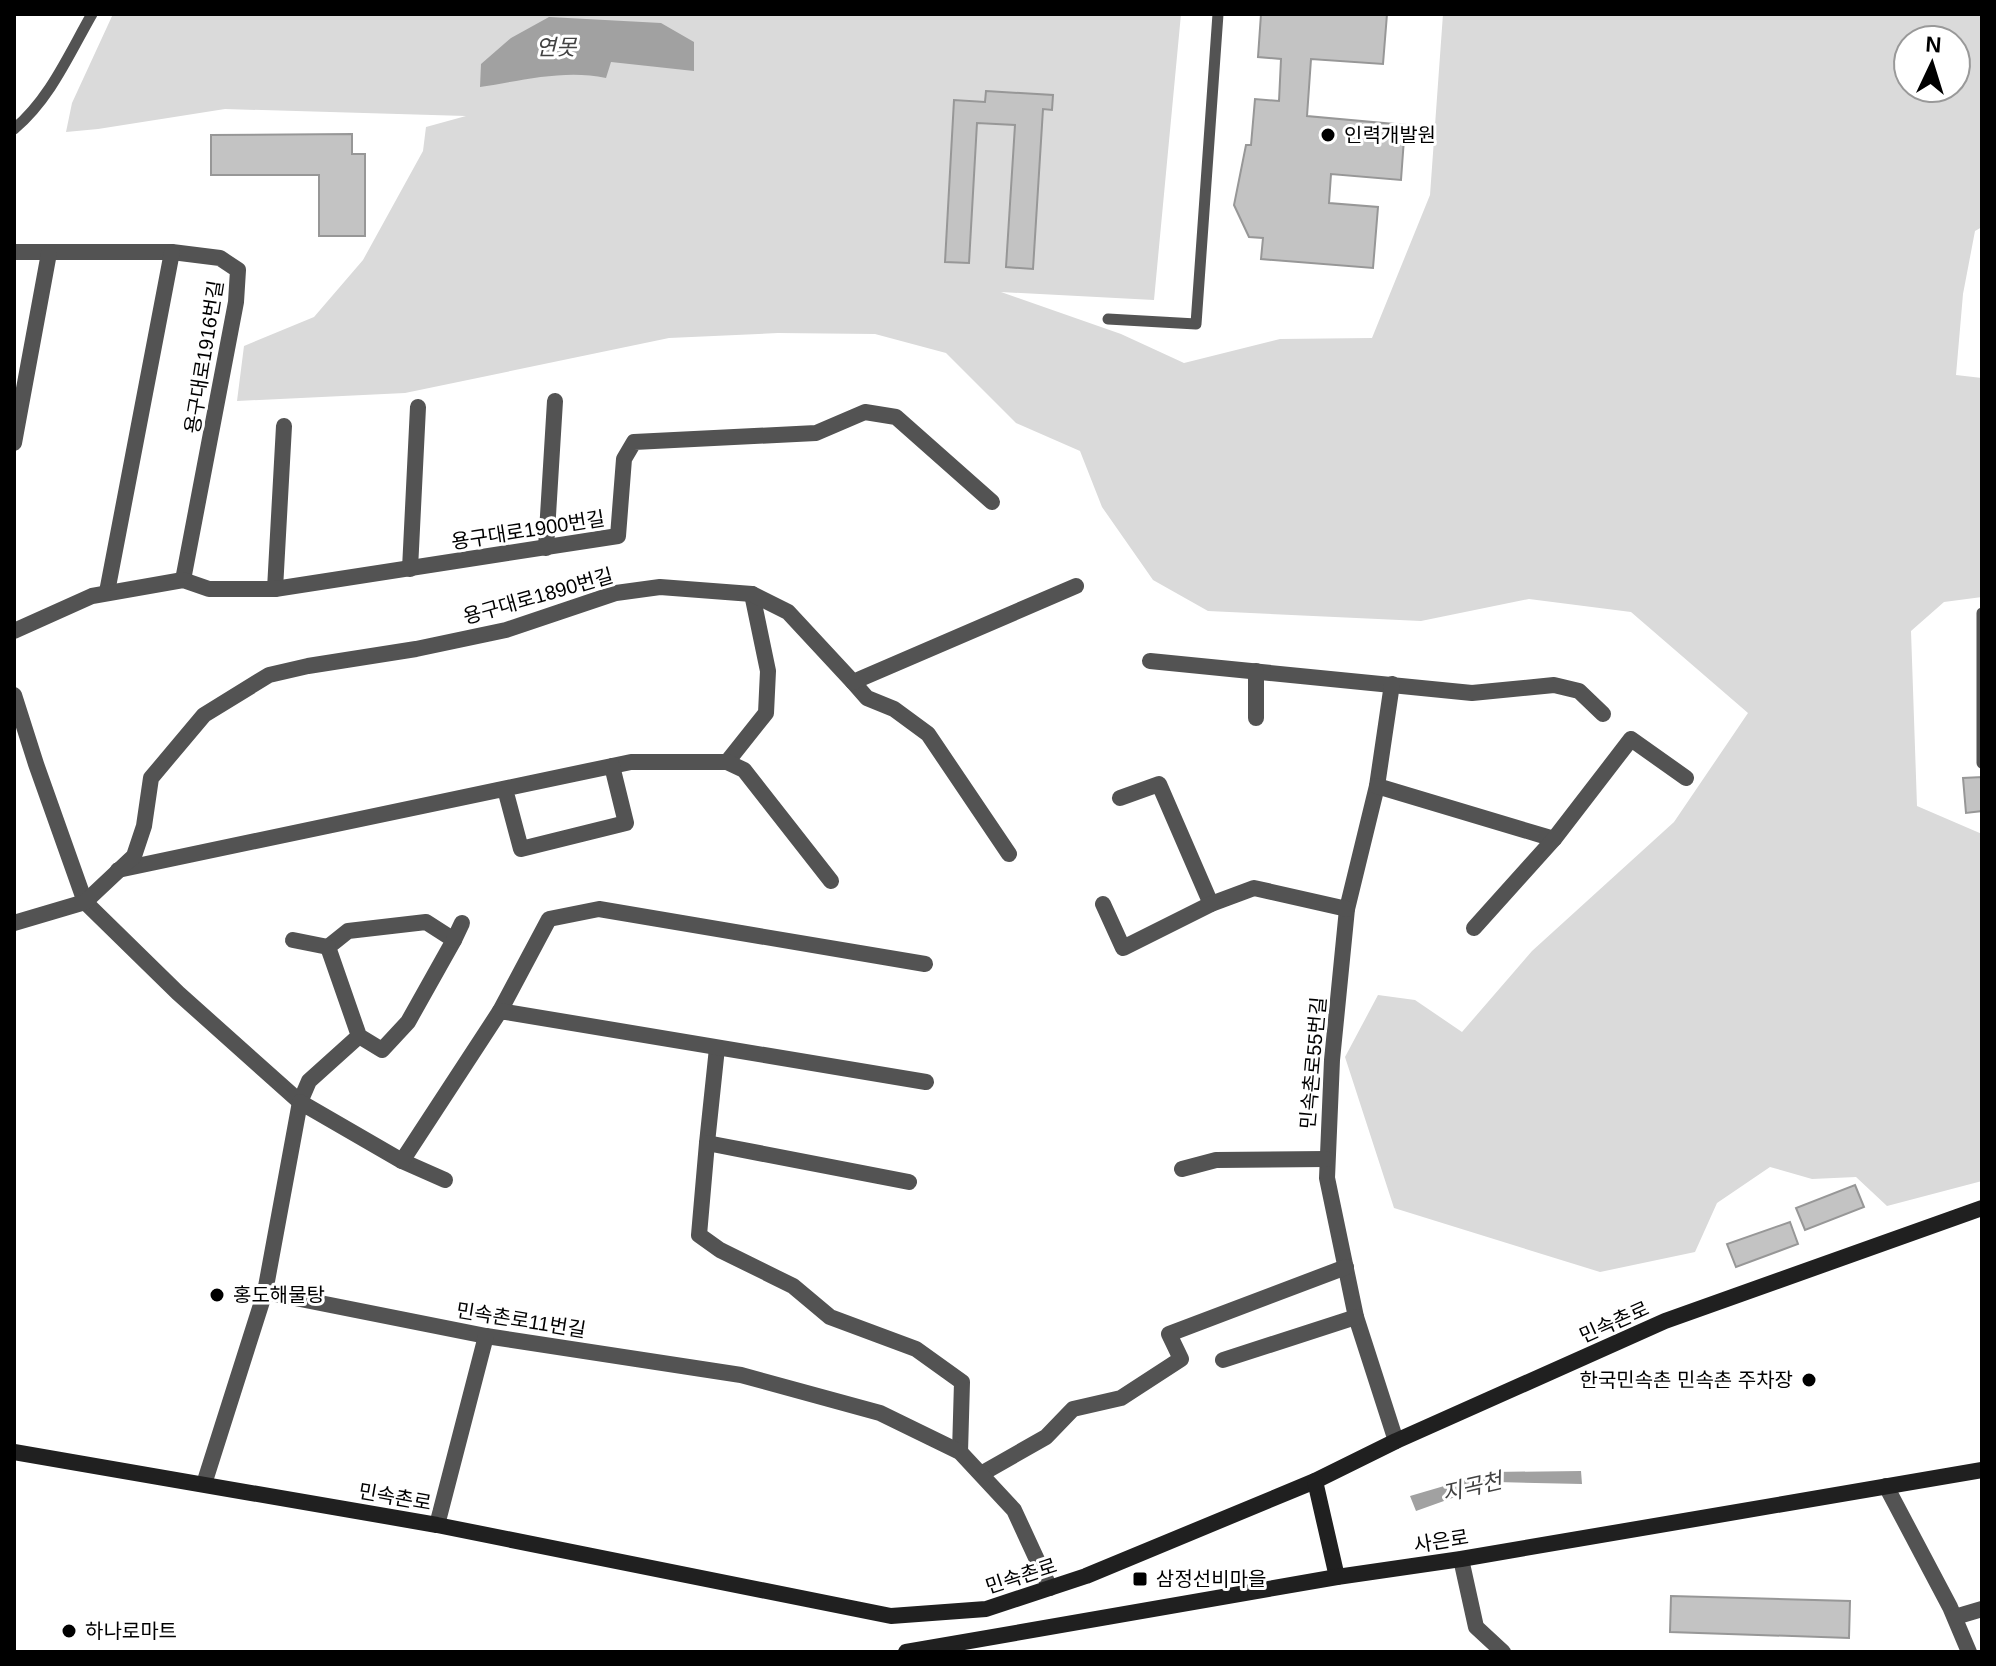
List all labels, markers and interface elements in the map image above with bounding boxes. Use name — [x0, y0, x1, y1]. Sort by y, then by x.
north arrow — [1892, 24, 1972, 104]
text: N — [1925, 32, 1942, 58]
water label: 연못 — [536, 35, 578, 60]
place label: 인력개발원 — [1344, 124, 1436, 146]
marker: 인력개발원 — [1319, 126, 1337, 144]
street label: 용구대로1916번길 — [181, 279, 227, 435]
street label: 용구대로1900번길 — [450, 507, 606, 553]
street label: 용구대로1890번길 — [461, 564, 615, 628]
street label: 민속촌로55번길 — [1296, 996, 1330, 1130]
place label: 홍도해물탕 — [233, 1284, 325, 1306]
marker: 홍도해물탕 — [208, 1286, 226, 1304]
street label: 민속촌로 — [1576, 1297, 1652, 1347]
street label: 민속촌로11번길 — [455, 1299, 587, 1341]
place label: 한국민속촌 민속촌 주차장 — [1579, 1369, 1793, 1391]
marker: 한국민속촌 민속촌 주차장 — [1800, 1371, 1818, 1389]
water label: 지곡천 — [1440, 1467, 1507, 1506]
street label: 민속촌로 — [357, 1480, 433, 1514]
street label: 사은로 — [1412, 1526, 1470, 1556]
street label: 민속촌로 — [983, 1554, 1059, 1598]
place label: 삼정선비마을 — [1156, 1568, 1266, 1590]
marker: 삼정선비마을 — [1131, 1570, 1149, 1588]
place label: 하나로마트 — [85, 1620, 177, 1642]
marker: 하나로마트 — [60, 1622, 78, 1640]

